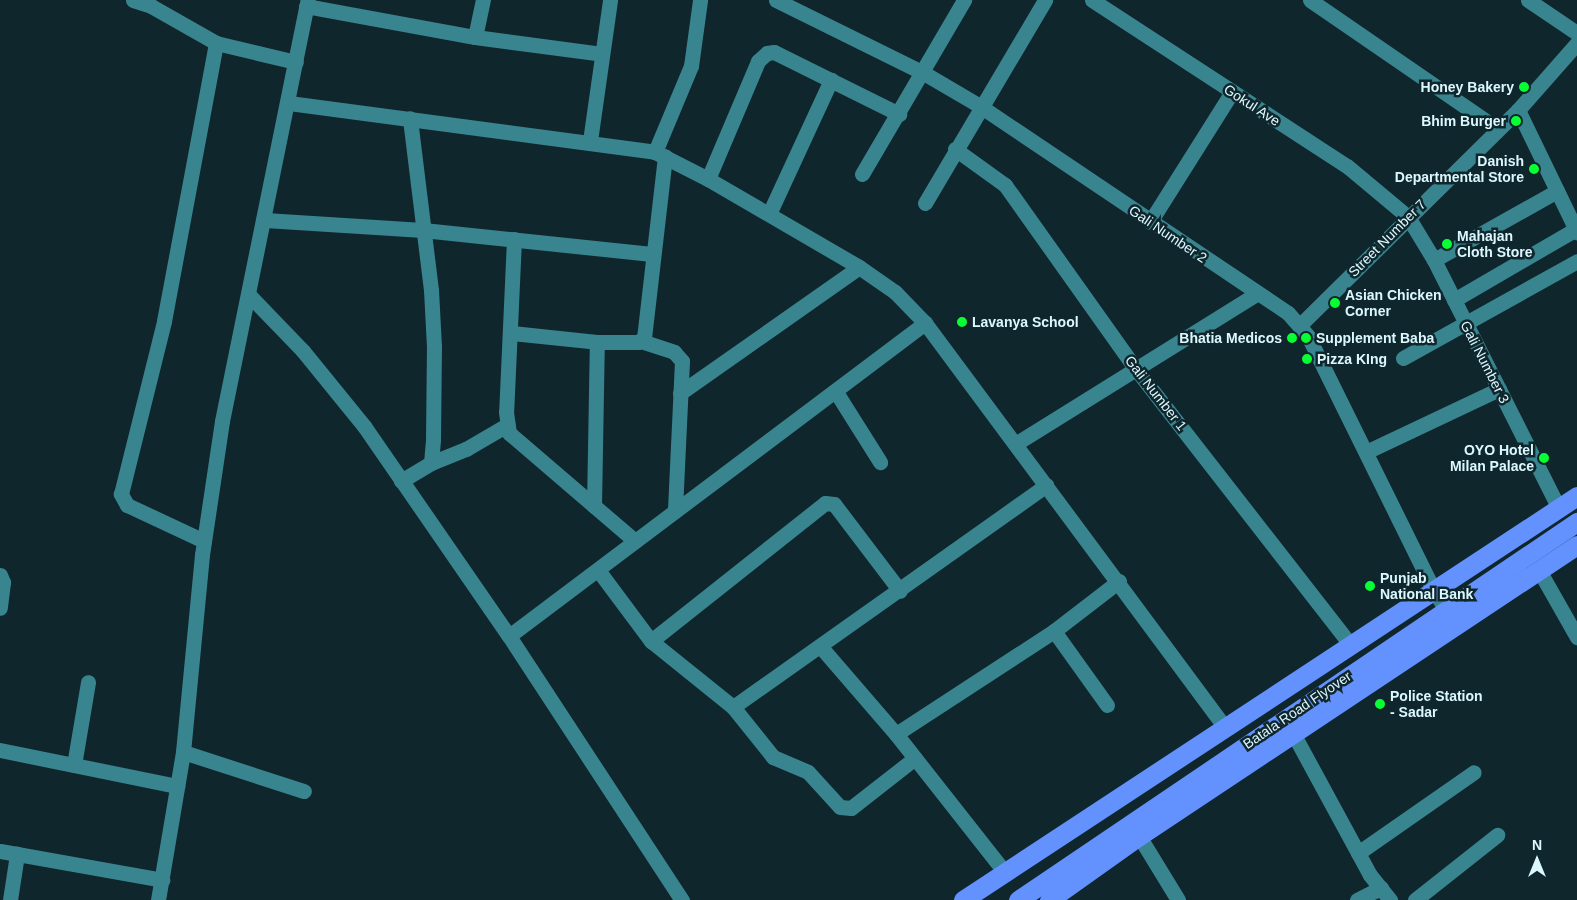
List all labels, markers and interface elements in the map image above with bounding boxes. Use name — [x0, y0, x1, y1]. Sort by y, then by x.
place label: Honey Bakery — [1421, 79, 1514, 95]
street label: Gokul Ave — [1220, 80, 1284, 130]
marker: Honey Bakery — [1518, 81, 1530, 93]
place label: Bhim Burger — [1421, 113, 1506, 129]
marker: Bhim Burger — [1510, 115, 1522, 127]
place label: Danish Departmental Store — [1395, 153, 1524, 186]
marker: Danish Departmental Store — [1528, 163, 1540, 175]
street label: Street Number 7 — [1345, 196, 1429, 280]
street label: Gali Number 2 — [1126, 202, 1210, 266]
place label: Mahajan Cloth Store — [1457, 228, 1532, 260]
marker: Mahajan Cloth Store — [1441, 238, 1453, 250]
place label: Asian Chicken Corner — [1345, 287, 1441, 320]
marker: Asian Chicken Corner — [1329, 297, 1341, 309]
place label: Lavanya School — [972, 314, 1079, 330]
marker: Lavanya School — [956, 316, 968, 328]
street label: Gali Number 3 — [1457, 318, 1513, 406]
place label: Bhatia Medicos — [1179, 330, 1282, 346]
place label: Supplement Baba — [1316, 330, 1434, 346]
marker: Bhatia Medicos — [1286, 332, 1298, 344]
marker: Supplement Baba — [1300, 332, 1312, 344]
place label: Pizza KIng — [1317, 351, 1387, 367]
street label: Gali Number 1 — [1122, 352, 1190, 434]
marker: Pizza KIng — [1301, 353, 1313, 365]
place label: OYO Hotel Milan Palace — [1450, 442, 1534, 474]
marker: OYO Hotel Milan Palace — [1538, 452, 1550, 464]
place label: Punjab National Bank — [1380, 570, 1473, 602]
marker: Punjab National Bank — [1364, 580, 1376, 592]
street label: Batala Road Flyover — [1240, 668, 1354, 752]
place label: Police Station - Sadar — [1390, 688, 1483, 720]
marker: Police Station - Sadar — [1374, 698, 1386, 710]
north arrow — [1512, 835, 1562, 885]
text: N — [1532, 837, 1542, 853]

